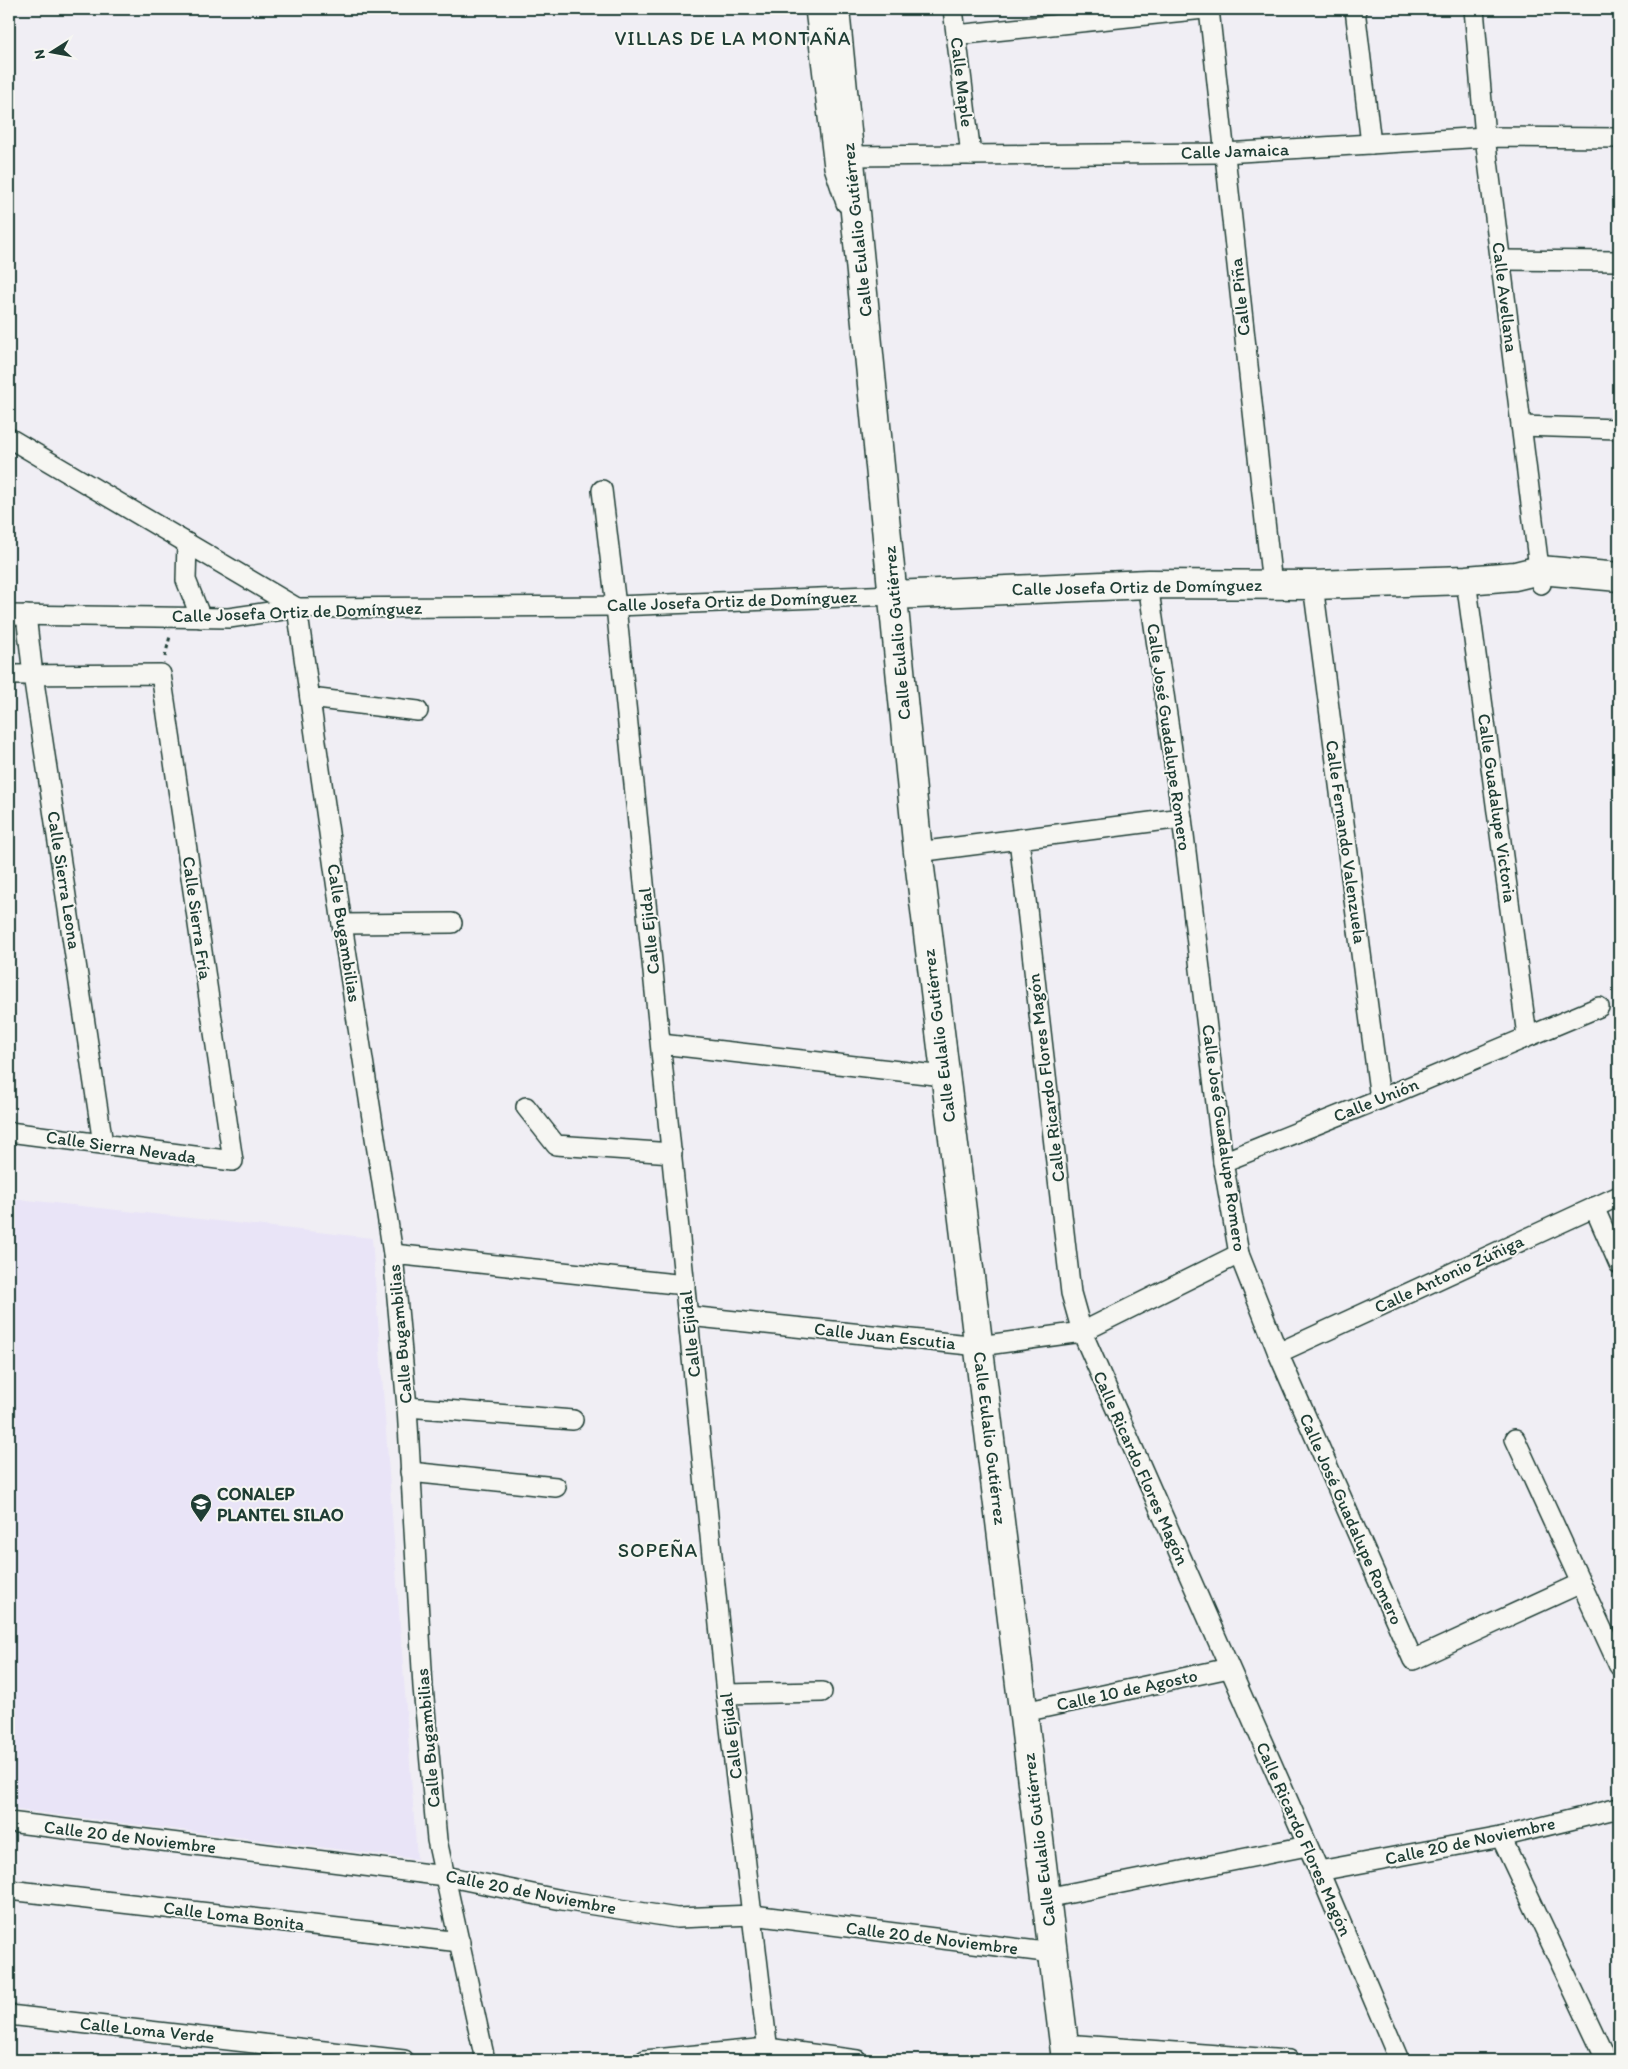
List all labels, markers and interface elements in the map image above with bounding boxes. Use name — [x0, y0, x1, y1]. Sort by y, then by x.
district label: VILLAS DE LA MONTAÑA — [614, 26, 852, 50]
north arrow — [28, 28, 78, 78]
street label: Calle Maple — [946, 36, 978, 128]
text: N — [30, 48, 49, 61]
street label: Calle Jamaica — [1180, 138, 1290, 164]
street label: Calle Eulalio Gutiérrez — [837, 142, 877, 318]
street label: Calle Avellana — [1487, 241, 1523, 354]
street label: Calle Piña — [1225, 256, 1255, 337]
street label: Calle Eulalio Gutiérrez — [878, 545, 916, 721]
street label: Calle Josefa Ortiz de Domínguez — [1012, 574, 1263, 600]
street label: Calle Josefa Ortiz de Domínguez — [606, 586, 858, 616]
street label: Calle Josefa Ortiz de Domínguez — [171, 597, 423, 627]
street label: Calle José Guadalupe Romero — [1142, 622, 1196, 852]
street label: Calle Guadalupe Victoria — [1473, 712, 1521, 904]
street label: Calle Fernando Valenzuela — [1321, 739, 1371, 946]
street label: Calle Sierra Leona — [42, 809, 86, 951]
street label: Calle Sierra Fría — [177, 855, 217, 982]
street label: Calle Bugambilias — [322, 862, 366, 1004]
street label: Calle Ejidal — [634, 887, 664, 975]
street label: Calle Eulalio Gutiérrez — [917, 948, 961, 1124]
street label: Calle Ricardo Flores Magón — [1022, 972, 1070, 1184]
street label: Calle José Guadalupe Romero — [1197, 1023, 1251, 1253]
street label: Calle Unión — [1330, 1073, 1422, 1127]
street label: Calle Sierra Nevada — [45, 1126, 198, 1168]
street label: Calle Antonio Zúñiga — [1371, 1229, 1528, 1318]
street label: Calle Bugambilias — [383, 1263, 417, 1405]
street label: Calle Ejidal — [675, 1290, 705, 1378]
street label: Calle Juan Escutia — [813, 1318, 958, 1354]
street label: Calle Eulalio Gutiérrez — [968, 1350, 1012, 1526]
street label: Calle Ricardo Flores Magón — [1088, 1368, 1194, 1568]
street label: Calle José Guadalupe Romero — [1294, 1410, 1408, 1628]
place label: CONALEP PLANTEL SILAO — [217, 1483, 344, 1526]
school or university icon: CONALEP PLANTEL SILAO — [189, 1492, 213, 1523]
district label: SOPEÑA — [618, 1538, 698, 1562]
street label: Calle 10 de Agosto — [1054, 1664, 1200, 1716]
street label: Calle Bugambilias — [411, 1667, 445, 1809]
street label: Calle Ejidal — [715, 1691, 747, 1781]
street label: Calle Ricardo Flores Magón — [1251, 1739, 1357, 1939]
street label: Calle Eulalio Gutiérrez — [1017, 1752, 1061, 1928]
street label: Calle 20 de Noviembre — [1383, 1812, 1557, 1870]
street label: Calle 20 de Noviembre — [43, 1816, 217, 1858]
street label: Calle 20 de Noviembre — [444, 1865, 618, 1919]
street label: Calle Loma Bonita — [162, 1896, 307, 1936]
street label: Calle 20 de Noviembre — [845, 1917, 1019, 1959]
street label: Calle Loma Verde — [79, 2012, 215, 2048]

